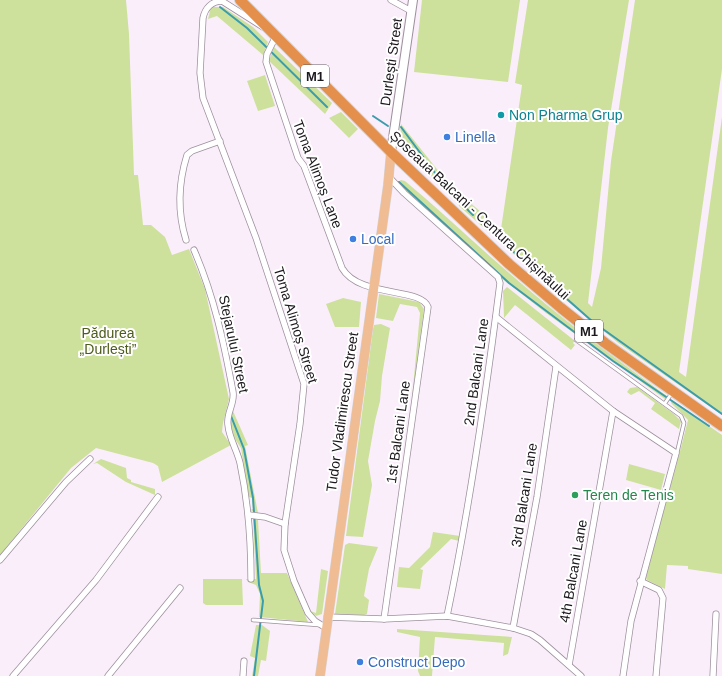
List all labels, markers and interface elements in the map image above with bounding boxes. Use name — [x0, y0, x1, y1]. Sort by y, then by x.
street label: Durlești Street — [377, 17, 405, 107]
road number: M1 — [301, 65, 329, 87]
place label: Non Pharma Grup — [509, 107, 623, 123]
marker: Non Pharma Grup — [496, 110, 506, 120]
street label: Toma Alimoș Lane — [290, 118, 346, 230]
street label: Șoseaua Balcani - Centura Chișinăului — [387, 127, 573, 303]
place label: Linella — [455, 129, 496, 145]
marker: Linella — [442, 132, 452, 142]
place label: Local — [361, 231, 394, 247]
marker: Local — [348, 234, 358, 244]
street label: Toma Alimoș Street — [271, 265, 321, 385]
street label: Stejarului Street — [216, 294, 252, 394]
street label: 2nd Balcani Lane — [461, 317, 491, 427]
road number: M1 — [575, 320, 603, 342]
park label: Pădurea „Durlești” — [80, 325, 137, 357]
street label: Tudor Vladimirescu Street — [323, 331, 361, 493]
street label: 1st Balcani Lane — [383, 379, 413, 484]
street label: 3rd Balcani Lane — [508, 442, 540, 548]
place label: Teren de Tenis — [583, 487, 674, 503]
marker: Teren de Tenis — [570, 490, 580, 500]
street label: 4th Balcani Lane — [556, 518, 590, 624]
place label: Construct Depo — [368, 654, 465, 670]
marker: Construct Depo — [355, 657, 365, 667]

